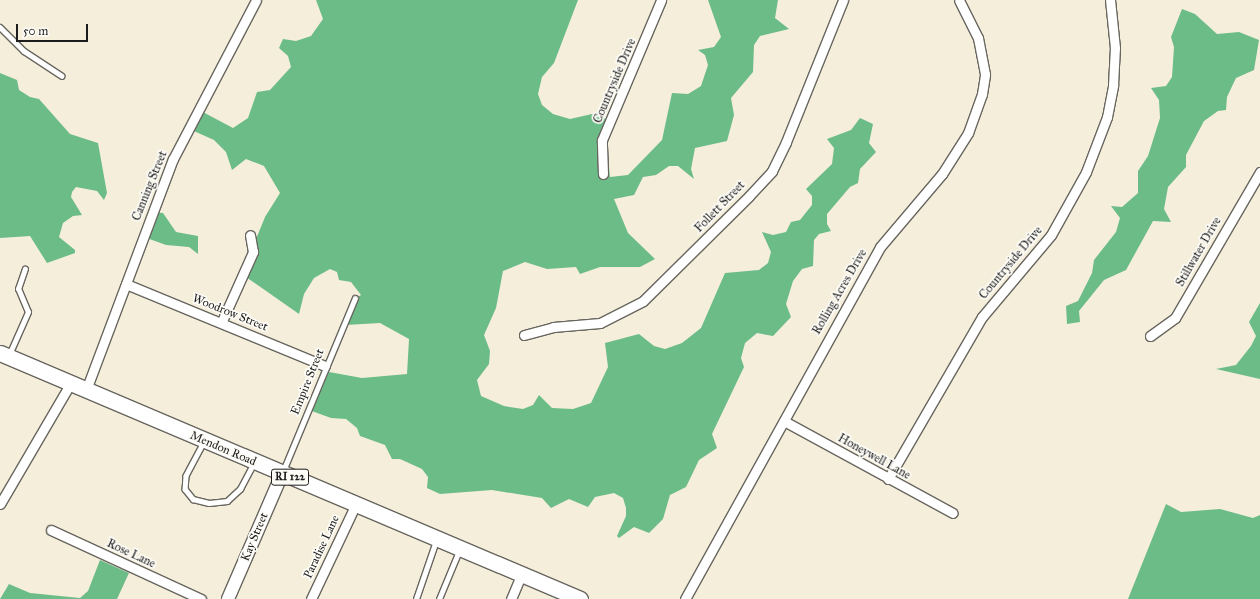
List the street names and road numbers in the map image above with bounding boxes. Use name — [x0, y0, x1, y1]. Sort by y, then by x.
street label: Countryside Drive — [591, 37, 639, 125]
street label: Canning Street — [129, 149, 171, 223]
street label: Follett Street — [692, 178, 748, 236]
street label: Stillwater Drive — [1173, 215, 1225, 289]
street label: Countryside Drive — [976, 224, 1046, 302]
street label: Rolling Acres Drive — [810, 247, 870, 337]
street label: Woodrow Street — [190, 291, 270, 335]
street label: Empire Street — [288, 347, 328, 417]
street label: Mendon Road — [188, 429, 258, 469]
street label: Honeywell Lane — [835, 431, 913, 483]
road number: RI 122 — [271, 468, 309, 486]
street label: Kay Street — [238, 511, 272, 563]
street label: Paradise Lane — [301, 513, 343, 581]
street label: Rose Lane — [104, 537, 158, 571]

